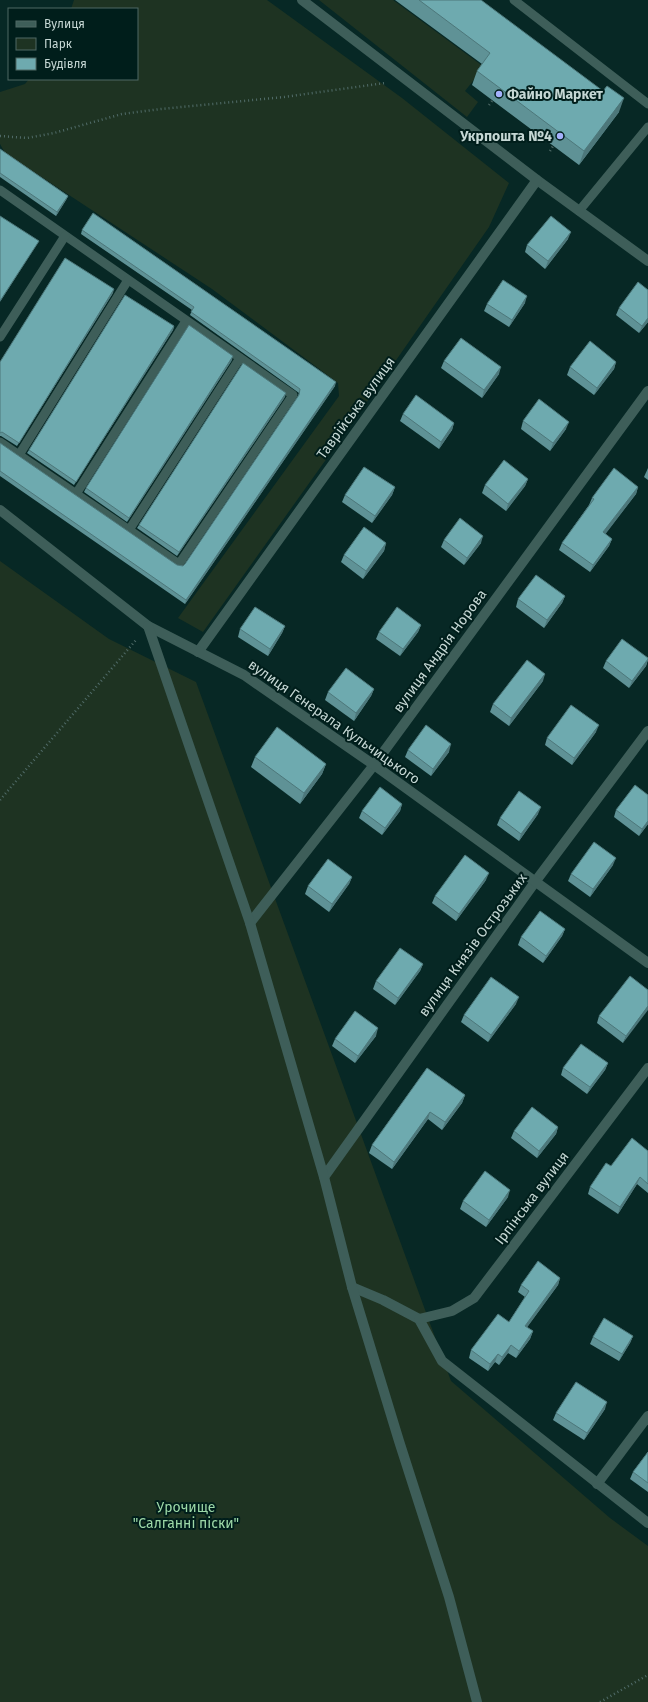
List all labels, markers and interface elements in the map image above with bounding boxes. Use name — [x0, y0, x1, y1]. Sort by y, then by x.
legend — [8, 8, 138, 80]
text: Вулиця — [44, 17, 85, 31]
text: Парк — [44, 37, 73, 51]
text: Будівля — [44, 57, 87, 71]
place label: Файно Маркет — [507, 86, 603, 103]
marker: Файно Маркет — [494, 89, 504, 99]
place label: Укрпошта №4 — [459, 128, 552, 145]
marker: Укрпошта №4 — [555, 131, 565, 141]
street label: Таврійська вулиця — [313, 354, 399, 462]
street label: вулиця Андрія Норова — [390, 586, 490, 716]
street label: вулиця Генерала Кульчицького — [245, 656, 423, 788]
street label: вулиця Князів Острозьких — [415, 870, 531, 1020]
street label: Ірпінська вулиця — [491, 1148, 573, 1248]
park label: Урочище "Салганні піски" — [133, 1499, 239, 1532]

